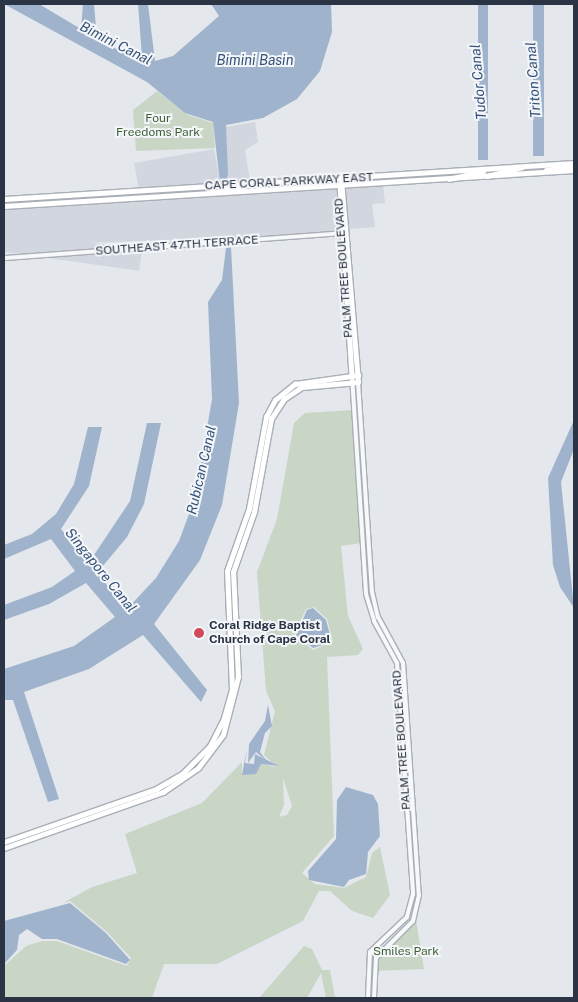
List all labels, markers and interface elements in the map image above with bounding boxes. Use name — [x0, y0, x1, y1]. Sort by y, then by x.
water label: Bimini Canal — [77, 18, 155, 68]
water label: Triton Canal — [522, 41, 544, 119]
water label: Tudor Canal — [466, 44, 490, 120]
water label: Bimini Basin — [217, 52, 293, 68]
park label: Four Freedoms Park — [116, 112, 200, 140]
street label: CAPE CORAL PARKWAY EAST — [204, 170, 374, 194]
street label: PALM TREE BOULEVARD — [332, 198, 356, 338]
street label: SOUTHEAST 47TH TERRACE — [95, 233, 259, 259]
water label: Rubican Canal — [183, 424, 219, 516]
water label: Singapore Canal — [62, 524, 140, 616]
place label: Coral Ridge Baptist Church of Cape Coral — [209, 619, 331, 647]
marker: Coral Ridge Baptist Church of Cape Coral — [193, 627, 205, 639]
street label: PALM TREE BOULEVARD — [390, 670, 414, 810]
park label: Smiles Park — [373, 945, 439, 959]

